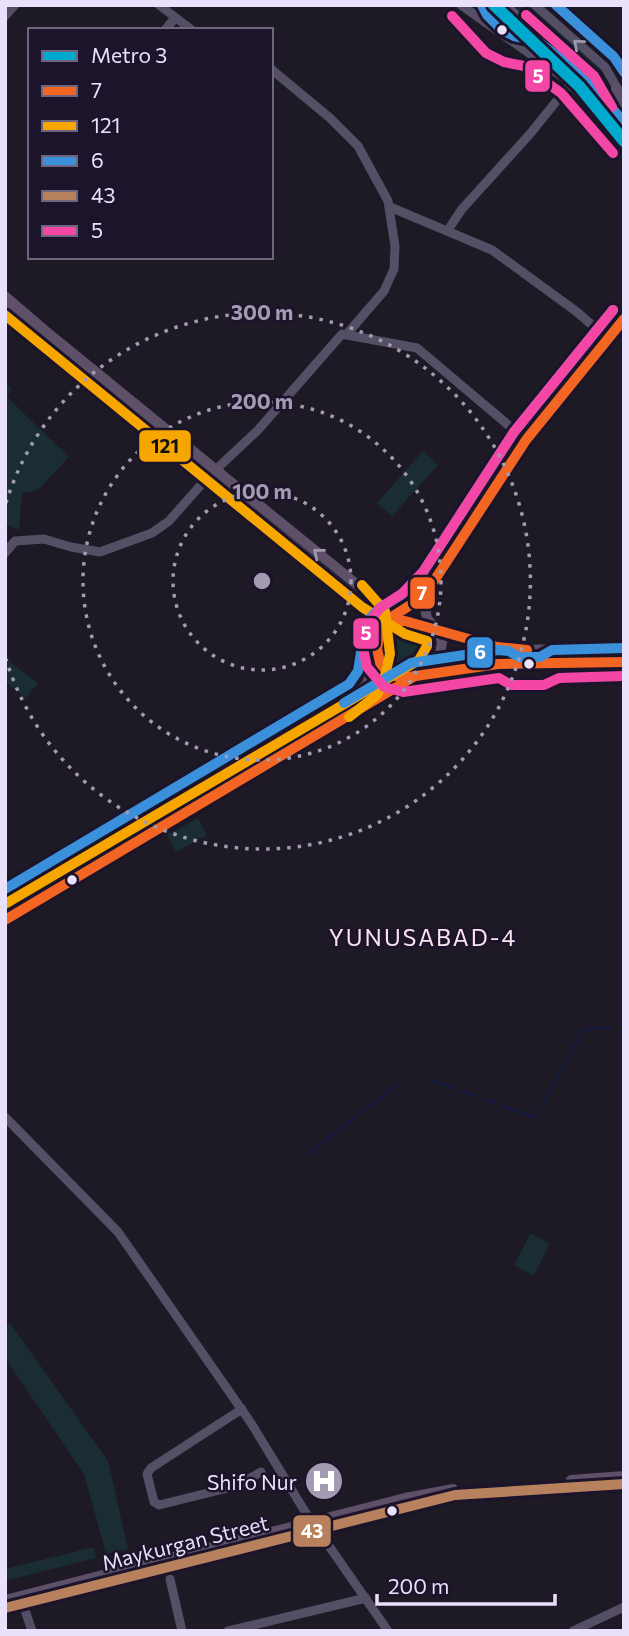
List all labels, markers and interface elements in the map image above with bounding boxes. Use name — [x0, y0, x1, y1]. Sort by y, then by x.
unlabelled marker — [495, 23, 509, 37]
legend — [28, 28, 273, 259]
one-way arrow — [573, 40, 586, 52]
text: Metro 3 — [91, 42, 167, 67]
line badge: 5 — [524, 59, 551, 93]
text: 5 — [532, 64, 544, 87]
text: 7 — [91, 77, 102, 102]
text: 121 — [91, 112, 121, 137]
text: 6 — [91, 147, 104, 172]
text: 43 — [91, 182, 116, 207]
text: 5 — [91, 217, 103, 242]
text: 300 m — [231, 299, 293, 324]
text: 200 m — [231, 388, 293, 413]
line badge: 121 — [138, 429, 192, 463]
text: 121 — [151, 434, 179, 457]
text: 100 m — [232, 478, 292, 503]
one-way arrow — [314, 549, 326, 562]
centre of rings — [250, 569, 274, 593]
line badge: 7 — [409, 576, 436, 610]
text: 7 — [417, 581, 427, 604]
line badge: 5 — [352, 617, 380, 650]
text: 5 — [360, 621, 372, 644]
line badge: 6 — [466, 636, 494, 669]
text: 6 — [474, 640, 486, 663]
unlabelled marker — [522, 657, 536, 671]
unlabelled marker — [65, 873, 79, 887]
district label: YUNUSABAD-4 — [329, 923, 517, 951]
hospital icon: Shifo Nur — [303, 1460, 345, 1502]
place label: Shifo Nur — [207, 1469, 297, 1494]
unlabelled marker — [385, 1504, 399, 1518]
street label: Maykurgan Street — [99, 1509, 271, 1575]
line badge: 43 — [292, 1514, 332, 1548]
text: 43 — [301, 1519, 323, 1542]
scale bar — [377, 1562, 556, 1606]
text: 200 m — [388, 1573, 449, 1598]

